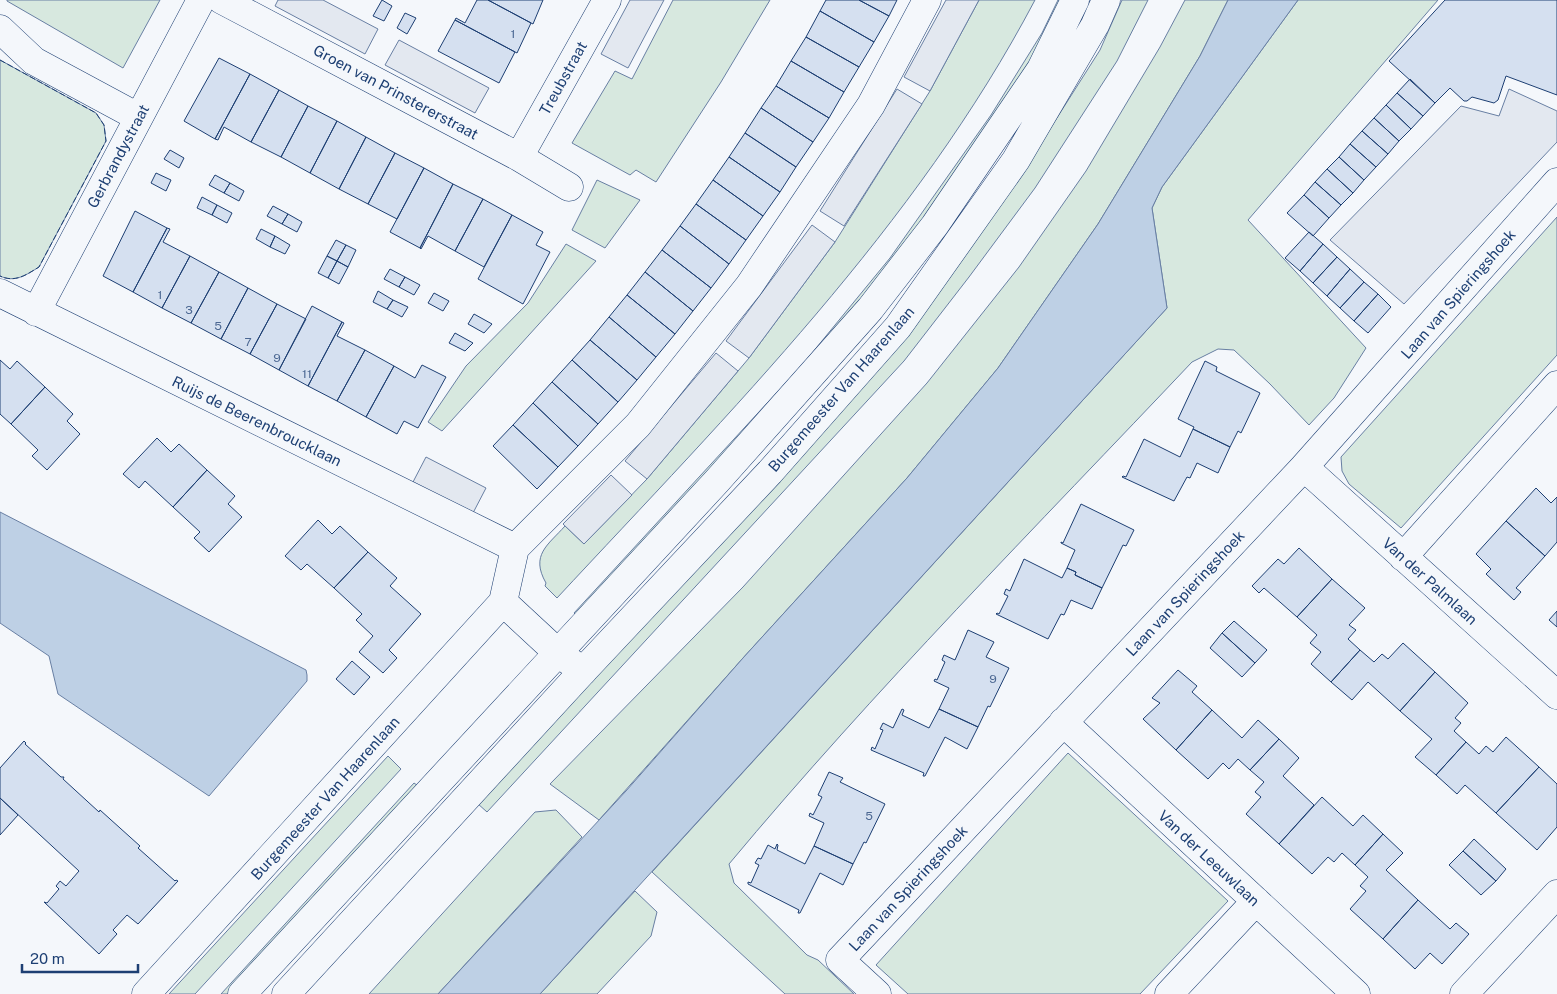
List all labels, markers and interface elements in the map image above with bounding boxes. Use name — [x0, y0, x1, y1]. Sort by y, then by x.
house number: 1 — [511, 27, 515, 41]
street label: Treubstraat — [536, 38, 590, 118]
street label: Groen van Prinstererstraat — [311, 41, 481, 143]
street label: Gerbrandystraat — [84, 101, 152, 211]
street label: Laan van Spieringshoek — [1397, 226, 1519, 362]
house number: 1 — [158, 288, 162, 302]
house number: 3 — [185, 303, 193, 317]
street label: Burgemeester Van Haarenlaan — [765, 303, 917, 475]
house number: 5 — [214, 319, 222, 333]
house number: 7 — [244, 335, 252, 349]
house number: 9 — [273, 351, 281, 365]
house number: 11 — [302, 367, 312, 381]
street label: Ruijs de Beerenbroucklaan — [169, 372, 345, 470]
street label: Laan van Spieringshoek — [1122, 527, 1248, 659]
street label: Van der Palmlaan — [1379, 534, 1481, 628]
house number: 9 — [989, 672, 997, 686]
street label: Burgemeester Van Haarenlaan — [247, 713, 403, 883]
street label: Van der Leeuwlaan — [1155, 807, 1263, 909]
house number: 5 — [865, 809, 873, 823]
street label: Laan van Spieringshoek — [845, 822, 971, 954]
scale bar — [22, 942, 139, 974]
text: 20 m — [30, 950, 65, 967]

